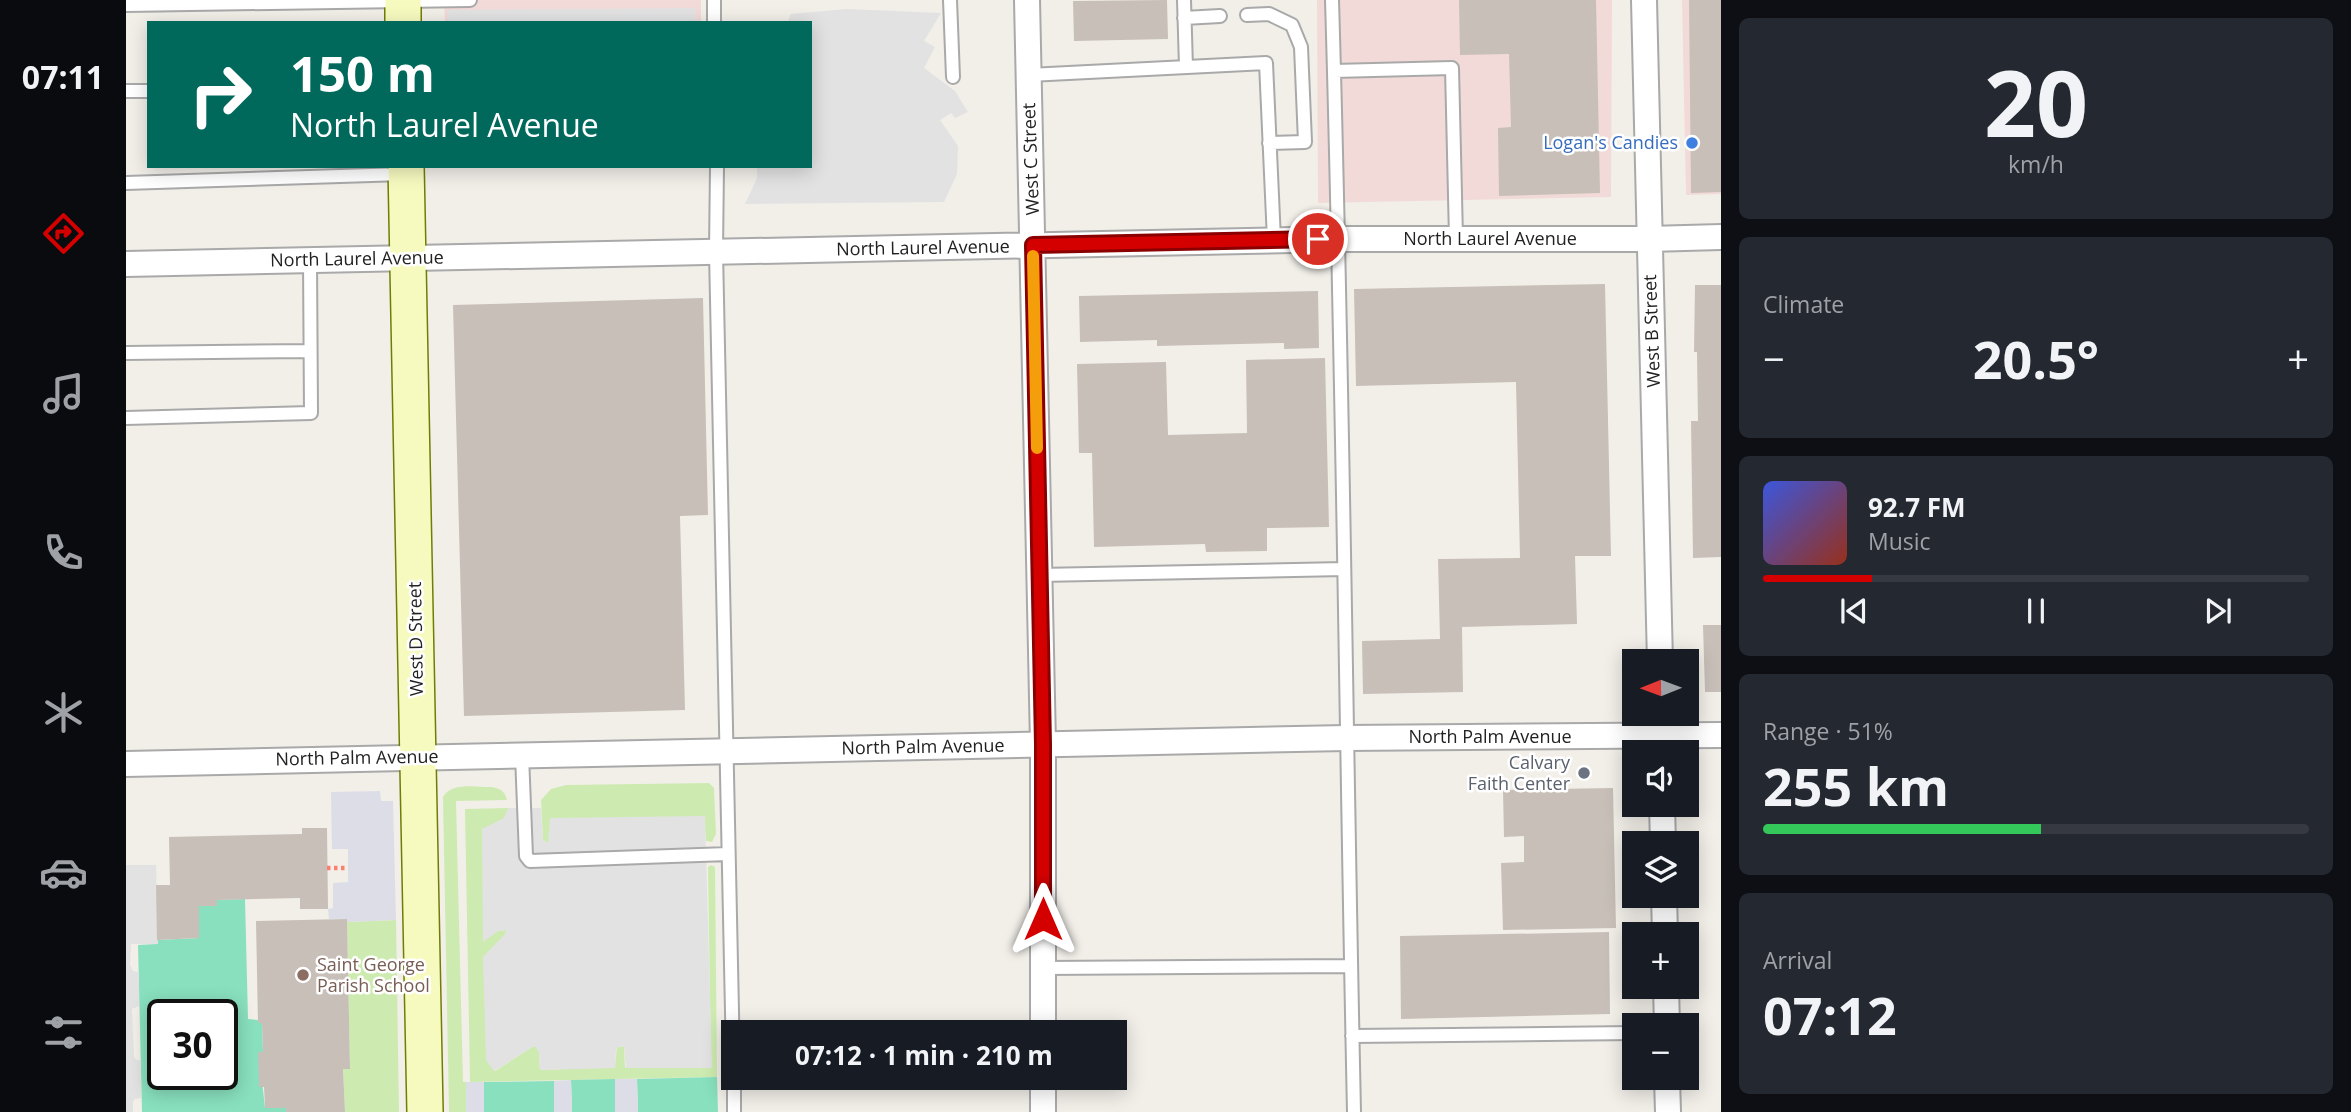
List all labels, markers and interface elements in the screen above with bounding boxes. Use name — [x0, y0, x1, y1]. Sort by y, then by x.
text: 150 m — [290, 40, 435, 106]
text: 20 — [1984, 40, 2088, 164]
icon: right — [175, 49, 266, 140]
text: 07:11 — [22, 55, 104, 98]
street label: West C Street — [1016, 102, 1044, 216]
text: North Laurel Avenue — [290, 103, 599, 146]
place label: Logan's Candies — [1543, 130, 1678, 154]
marker: Logan's Candies — [1684, 135, 1700, 151]
text: km/h — [2008, 148, 2064, 180]
icon: directions — [39, 209, 88, 258]
pin — [1288, 209, 1348, 269]
icon: arrive — [1299, 220, 1337, 258]
street label: North Laurel Avenue — [1403, 226, 1577, 250]
street label: North Laurel Avenue — [836, 233, 1010, 261]
street label: North Laurel Avenue — [270, 244, 444, 272]
street label: West B Street — [1637, 274, 1665, 388]
text: Climate — [1763, 288, 1844, 320]
text: 20.5° — [1973, 323, 2099, 394]
text: − — [1763, 332, 1785, 384]
text: + — [2287, 332, 2309, 384]
icon: music — [39, 369, 88, 418]
text: 92.7 FM — [1868, 489, 1966, 525]
text: Music — [1868, 525, 1931, 557]
icon: phone — [39, 528, 88, 577]
street label: West D Street — [402, 582, 428, 696]
icon: previous — [1835, 592, 1873, 630]
icon: pause — [2017, 592, 2055, 630]
icon: next — [2199, 592, 2237, 630]
north arrow — [1622, 649, 1699, 726]
map controls — [1622, 649, 1699, 1090]
icon: climate — [39, 688, 88, 737]
text: Range · 51% — [1763, 715, 1893, 747]
street label: North Palm Avenue — [1408, 724, 1572, 748]
street label: North Palm Avenue — [841, 733, 1005, 759]
button: sound — [1622, 740, 1699, 817]
street label: North Palm Avenue — [275, 744, 439, 770]
place label: Calvary Faith Center — [1468, 750, 1571, 795]
text: 255 km — [1763, 750, 1949, 821]
marker: Calvary Faith Center — [1576, 765, 1592, 781]
button: layers — [1622, 831, 1699, 908]
icon: car — [39, 848, 88, 897]
position arrow — [1006, 882, 1080, 956]
button: + — [1622, 922, 1699, 999]
text: Arrival — [1763, 944, 1832, 976]
place label: Saint George Parish School — [317, 952, 430, 997]
marker: Saint George Parish School — [295, 967, 311, 983]
text: 07:12 — [1763, 979, 1897, 1050]
speed limit sign: 30 — [147, 999, 238, 1090]
icon: filters — [39, 1008, 88, 1057]
button: − — [1622, 1013, 1699, 1090]
text: 07:12 · 1 min · 210 m — [795, 1037, 1053, 1073]

